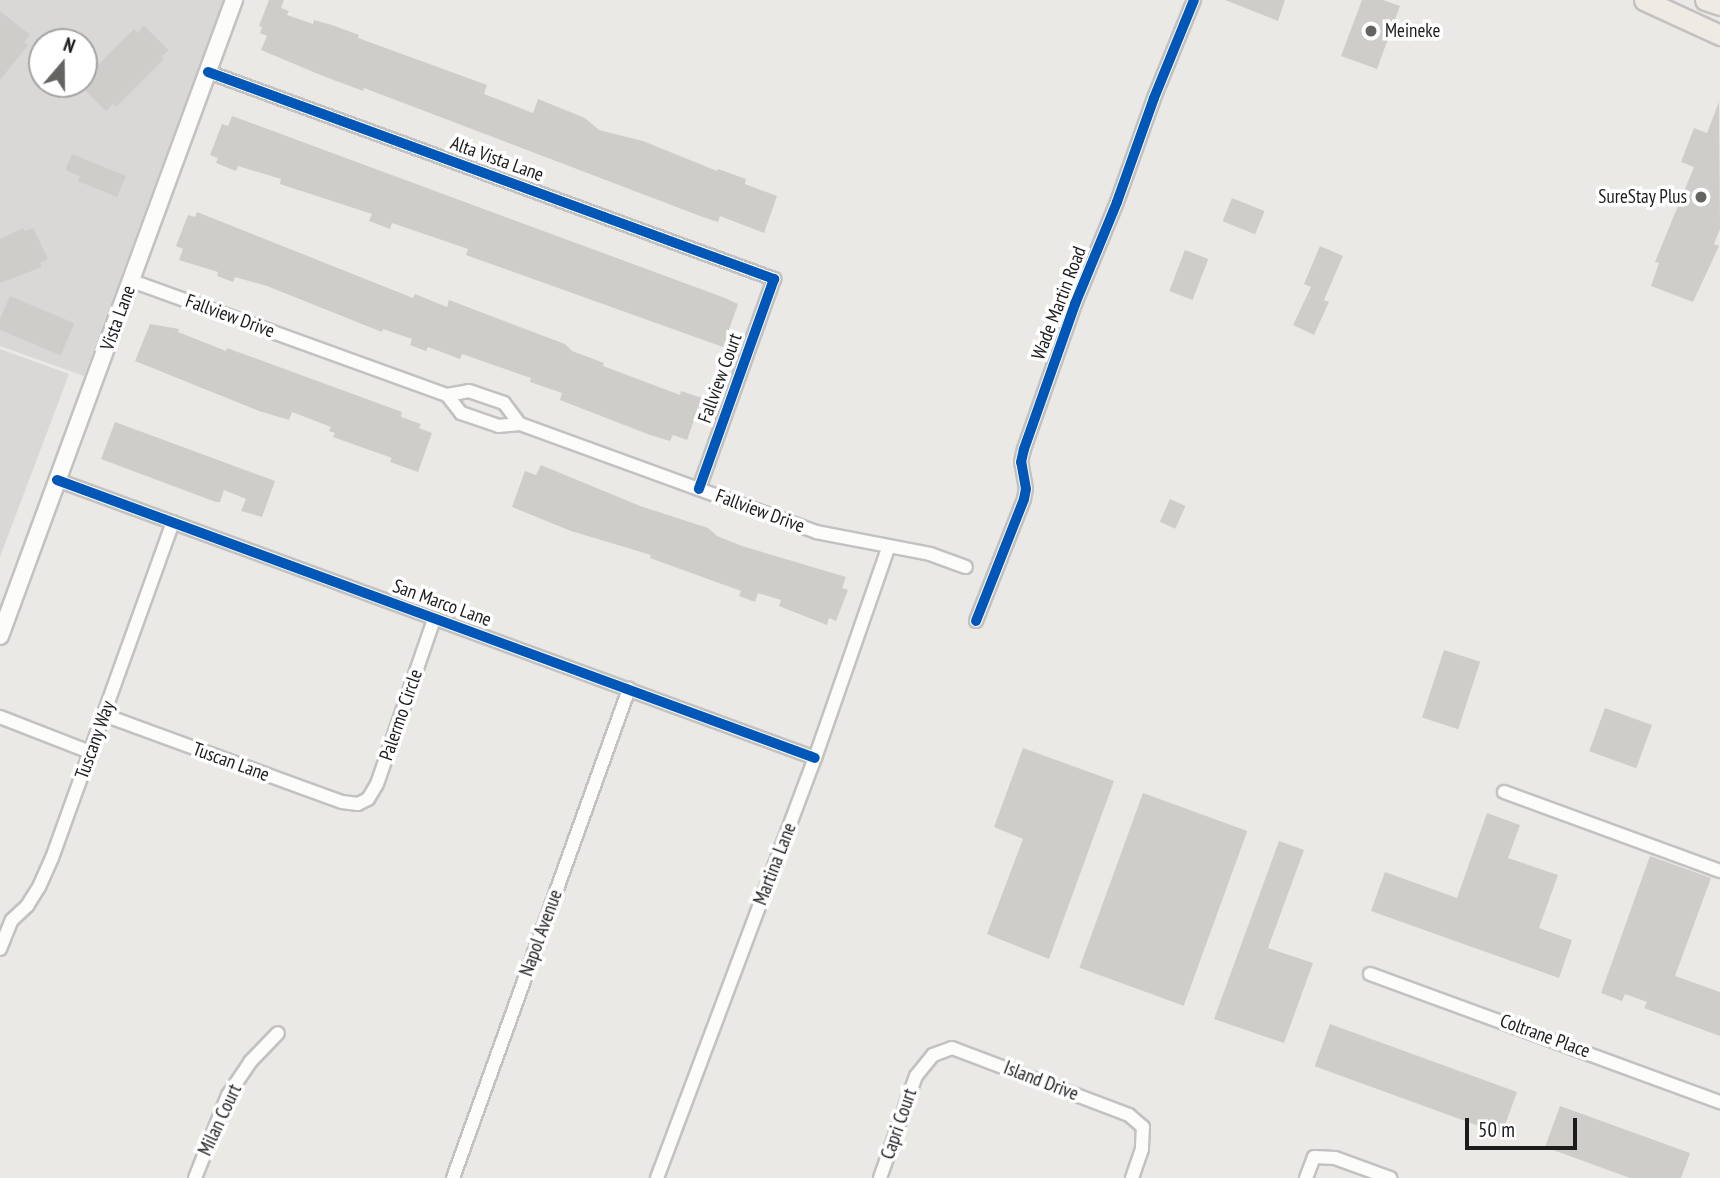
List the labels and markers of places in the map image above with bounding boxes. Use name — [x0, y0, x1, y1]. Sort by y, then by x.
place label: Meineke — [1385, 20, 1440, 42]
marker: Meineke — [1363, 23, 1379, 39]
place label: SureStay Plus — [1598, 186, 1687, 208]
marker: SureStay Plus — [1693, 189, 1709, 205]

